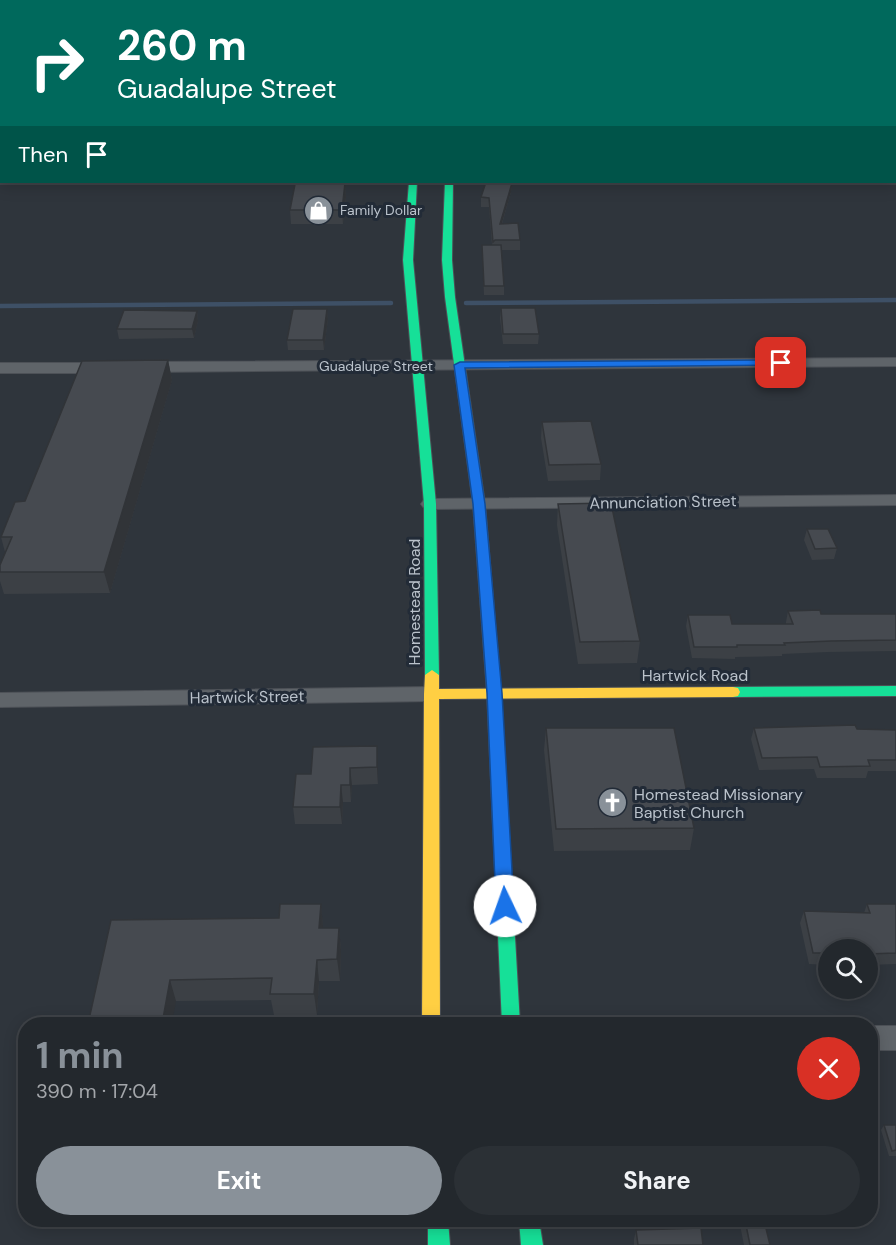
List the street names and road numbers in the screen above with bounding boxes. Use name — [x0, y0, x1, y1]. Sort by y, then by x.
street label: Guadalupe Street — [319, 357, 433, 375]
street label: Annunciation Street — [589, 490, 737, 514]
street label: Homestead Road — [404, 539, 425, 665]
street label: Hartwick Road — [642, 665, 748, 686]
street label: Hartwick Street — [189, 686, 305, 708]

